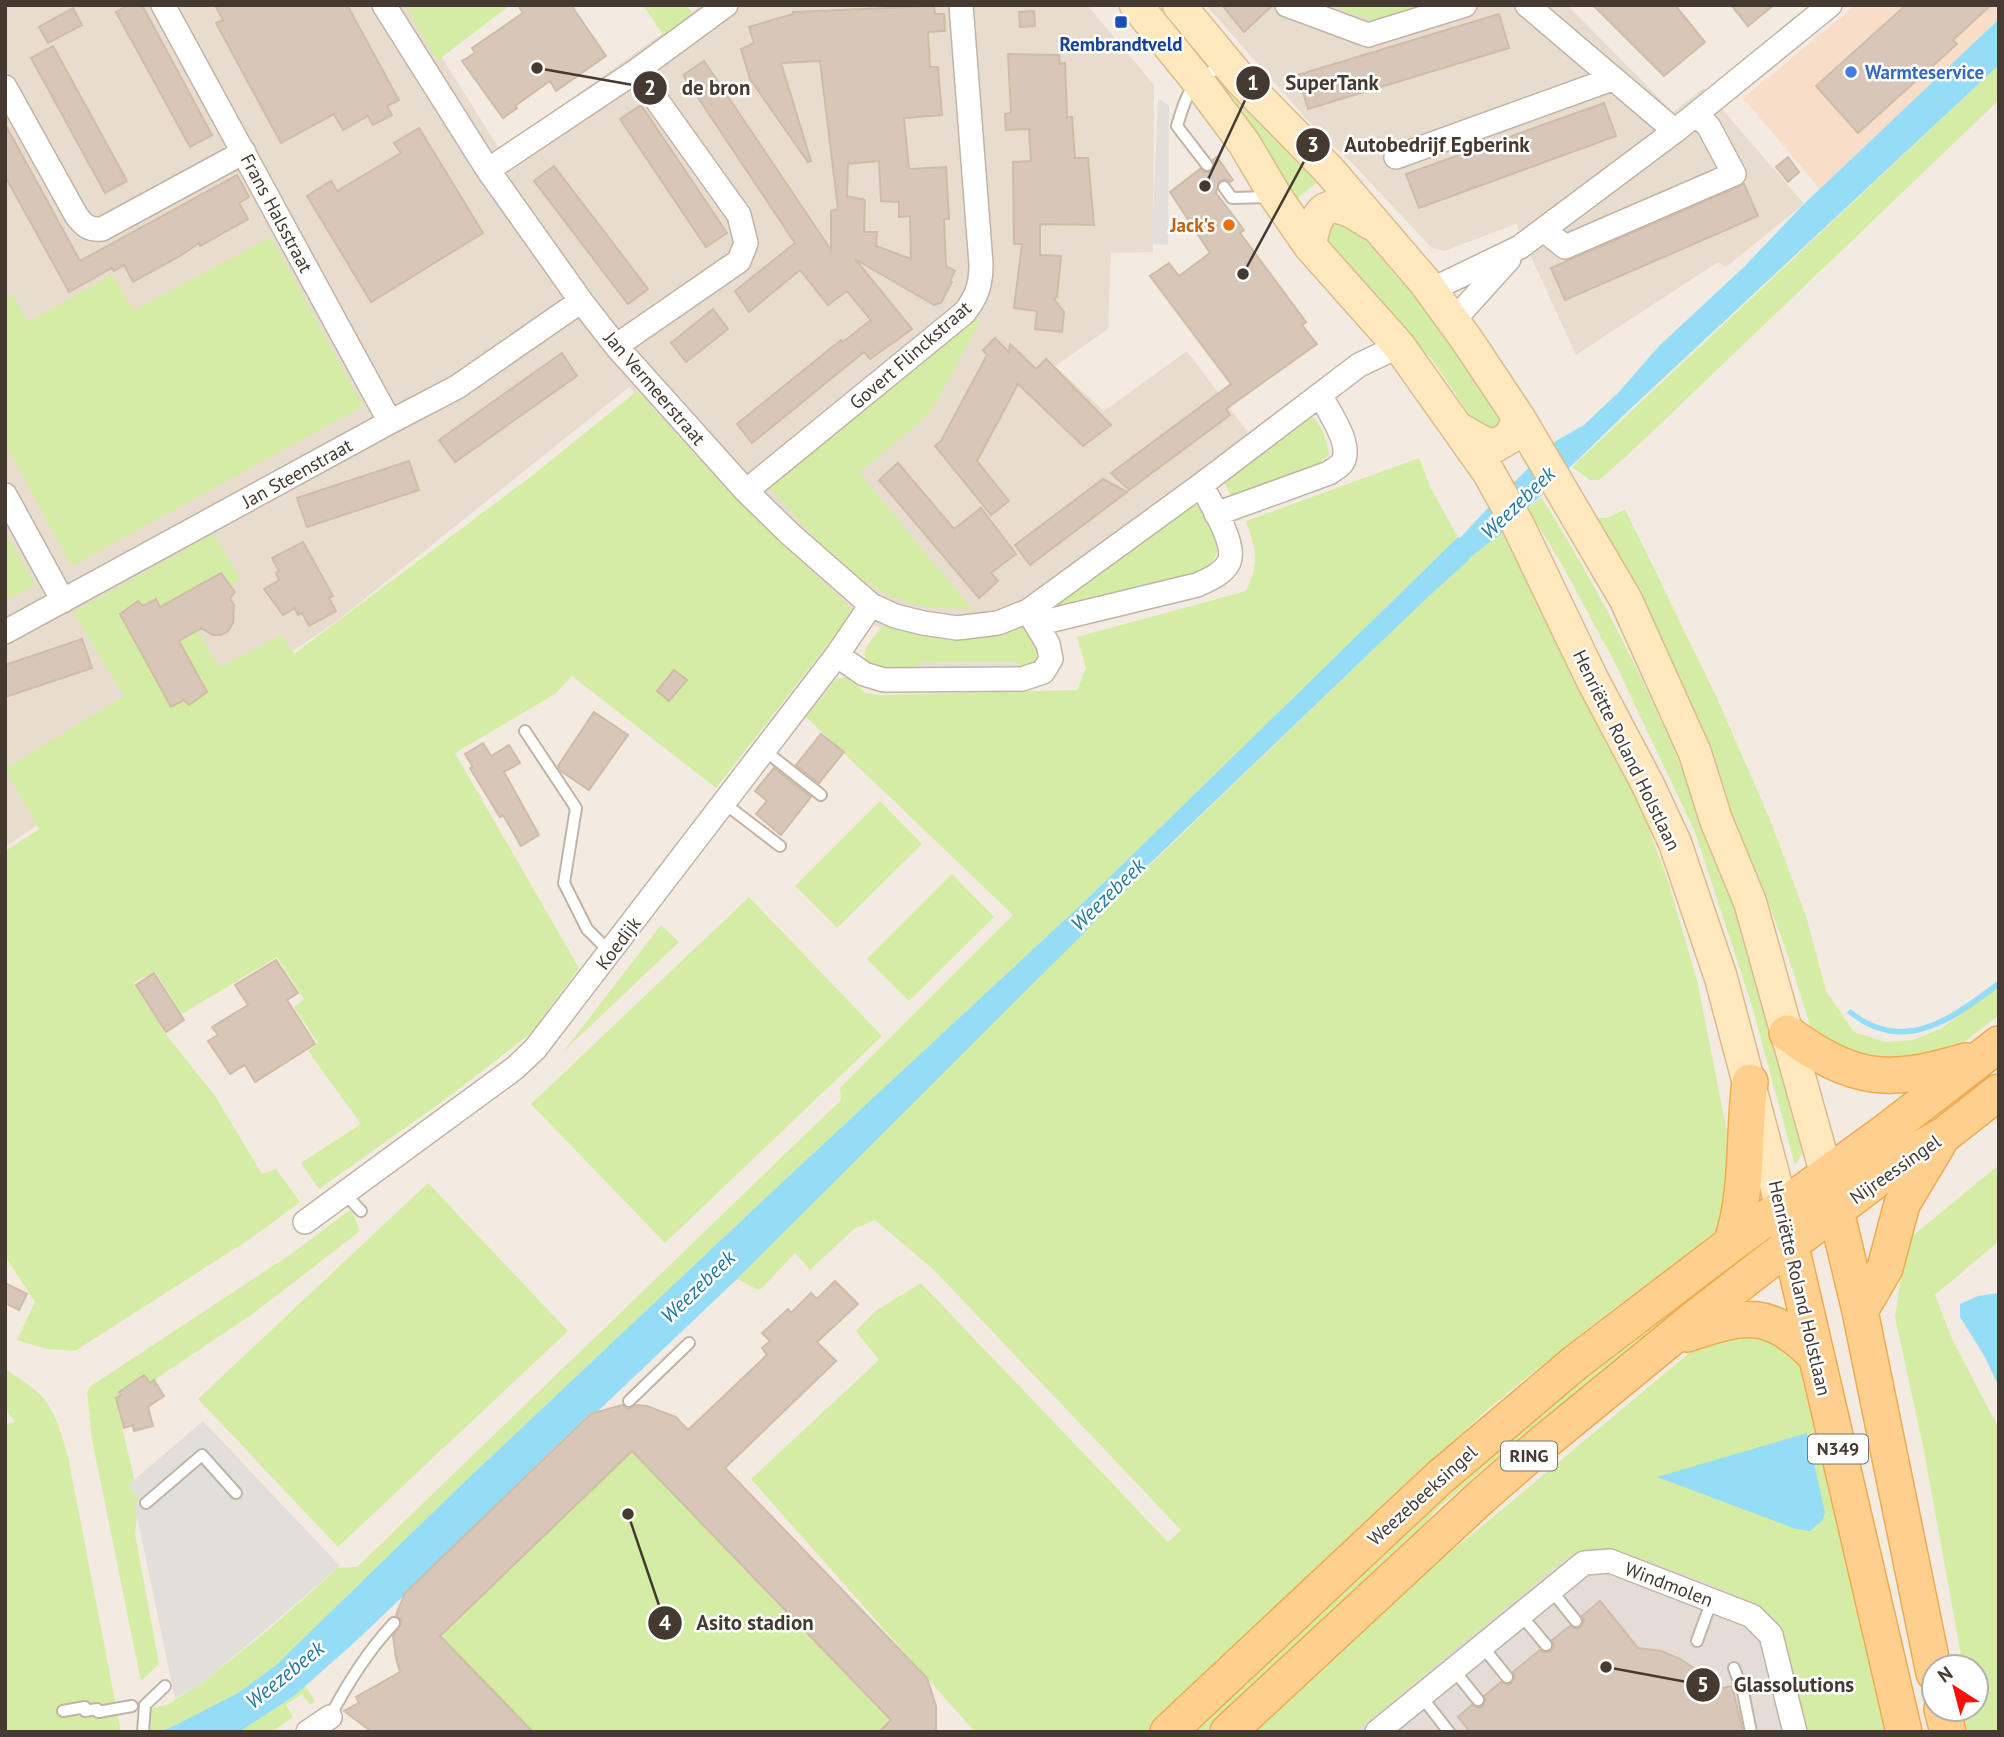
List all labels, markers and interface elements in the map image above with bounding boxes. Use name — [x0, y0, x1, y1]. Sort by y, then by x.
marker: Rembrandtveld — [1113, 14, 1129, 30]
place label: Rembrandtveld — [1060, 32, 1182, 56]
place label: Warmteservice — [1865, 60, 1984, 84]
callout: SuperTank — [1236, 62, 1393, 104]
marker: Warmteservice — [1843, 64, 1859, 80]
callout: de bron — [633, 67, 765, 109]
text: 1 — [1247, 69, 1259, 96]
text: SuperTank — [1285, 69, 1380, 96]
text: 2 — [644, 74, 656, 101]
text: de bron — [682, 74, 750, 101]
callout: Autobedrijf Egberink — [1295, 124, 1544, 166]
text: 3 — [1307, 131, 1319, 158]
text: Autobedrijf Egberink — [1344, 131, 1530, 158]
street label: Frans Halsstraat — [236, 149, 319, 277]
place label: Jack's — [1169, 213, 1215, 237]
marker: Jack's — [1221, 217, 1237, 233]
street label: Govert Flinckstraat — [844, 295, 976, 414]
street label: Jan Vermeerstraat — [598, 325, 711, 450]
street label: Jan Steenstraat — [237, 433, 357, 514]
water label: Weezebeek — [1475, 459, 1562, 545]
street label: Henriëtte Roland Holstlaan — [1568, 646, 1686, 854]
water label: Weezebeek — [1065, 851, 1152, 937]
street label: Koedijk — [590, 912, 646, 974]
street label: Nijreessingel — [1845, 1129, 1945, 1209]
street label: Henriëtte Roland Holstlaan — [1764, 1178, 1836, 1398]
water label: Weezebeek — [655, 1243, 742, 1329]
road number: N349 — [1808, 1434, 1868, 1464]
street label: Weezebeeksingel — [1362, 1439, 1482, 1550]
road number: RING — [1501, 1442, 1557, 1470]
street label: Windmolen — [1621, 1556, 1717, 1612]
callout: Asito stadion — [647, 1602, 828, 1644]
text: 4 — [659, 1609, 671, 1636]
text: Asito stadion — [696, 1609, 814, 1636]
water label: Weezebeek — [240, 1634, 331, 1715]
north arrow — [1920, 1653, 1990, 1723]
text: N — [1933, 1661, 1957, 1688]
callout: Glassolutions — [1685, 1664, 1868, 1706]
text: 5 — [1697, 1671, 1709, 1698]
text: Glassolutions — [1734, 1671, 1854, 1698]

